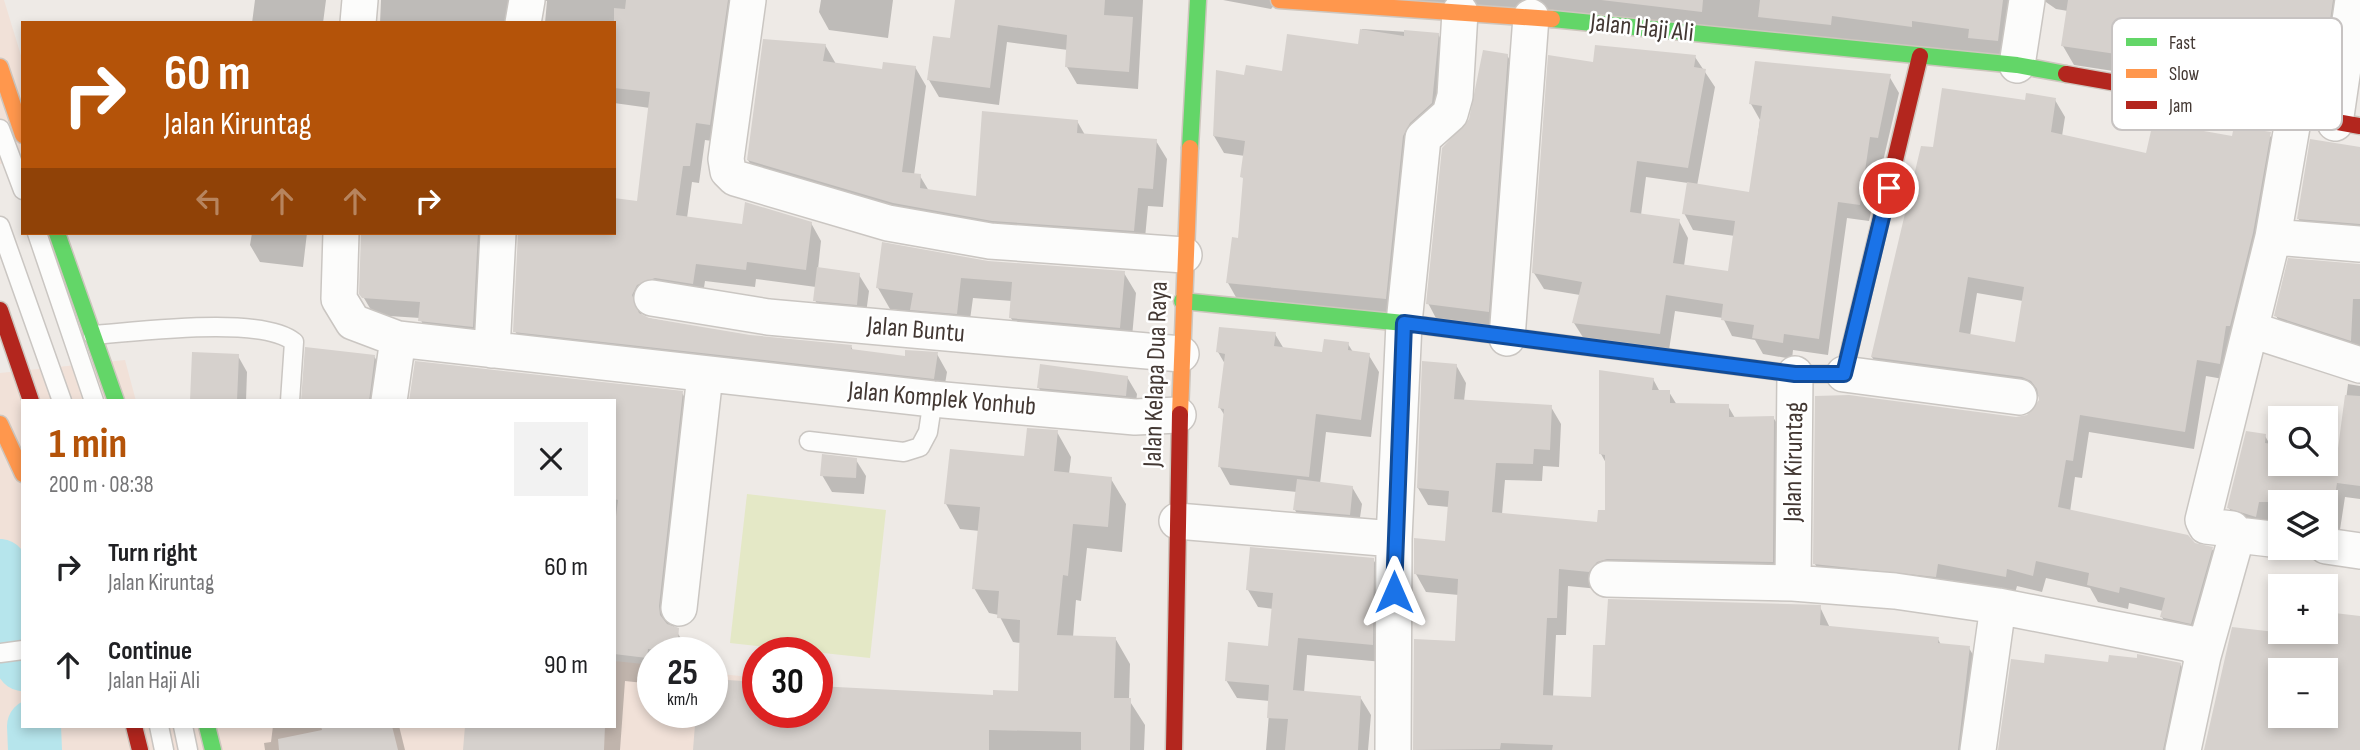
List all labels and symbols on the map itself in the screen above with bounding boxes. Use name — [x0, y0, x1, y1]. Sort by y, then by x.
street label: Jalan Haji Ali — [1588, 7, 1695, 49]
legend — [2112, 18, 2342, 130]
text: Fast — [2169, 32, 2196, 55]
text: Slow — [2169, 63, 2199, 86]
text: Jam — [2168, 95, 2192, 118]
pin — [1859, 158, 1919, 218]
street label: Jalan Kelapa Dua Raya — [1137, 281, 1175, 468]
street label: Jalan Buntu — [865, 310, 966, 350]
street label: Jalan Komplek Yonhub — [846, 375, 1037, 423]
street label: Jalan Kiruntag — [1777, 402, 1811, 523]
position arrow — [1357, 555, 1431, 629]
speed limit sign: 30 — [742, 637, 833, 728]

